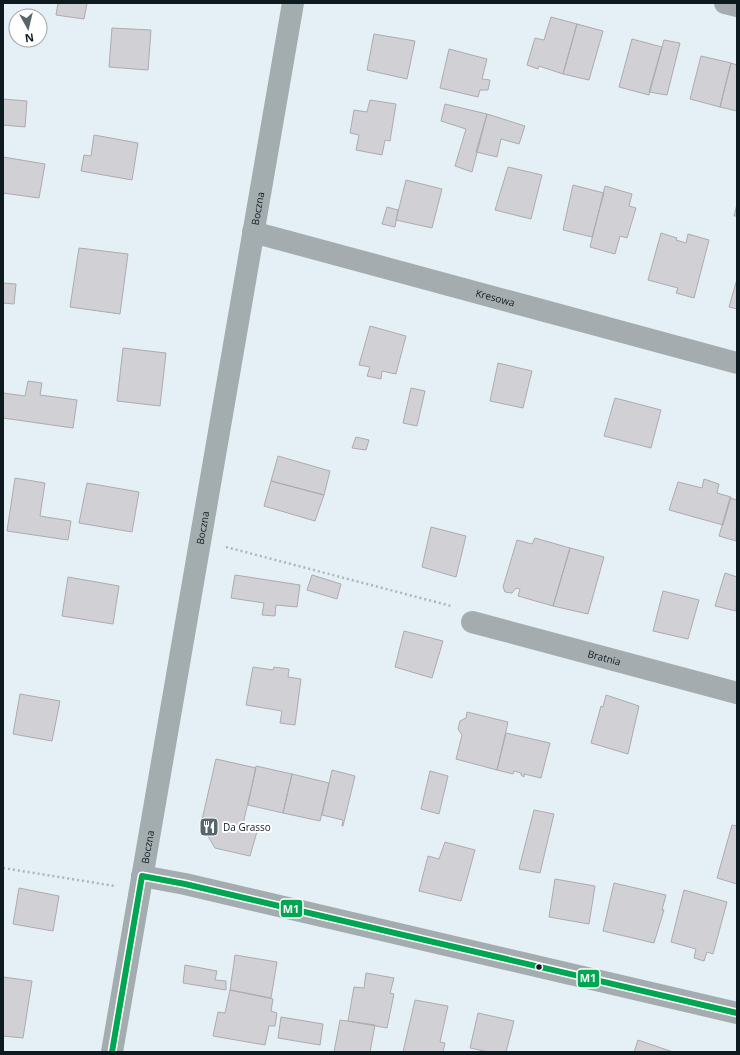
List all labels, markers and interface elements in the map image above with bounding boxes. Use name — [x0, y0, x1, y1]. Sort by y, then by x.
north arrow — [8, 8, 48, 48]
text: N — [24, 30, 35, 46]
street label: Boczna — [248, 191, 267, 226]
street label: Kresowa — [474, 286, 516, 310]
street label: Boczna — [193, 510, 212, 546]
street label: Bratnia — [586, 646, 623, 669]
restaurant icon: Da Grasso — [198, 816, 220, 838]
place label: Da Grasso — [223, 820, 271, 834]
street label: Boczna — [138, 829, 157, 865]
line badge: M1 — [280, 899, 303, 918]
text: M1 — [283, 901, 299, 916]
unlabelled marker — [534, 962, 544, 972]
line badge: M1 — [577, 969, 600, 988]
text: M1 — [580, 970, 596, 985]

